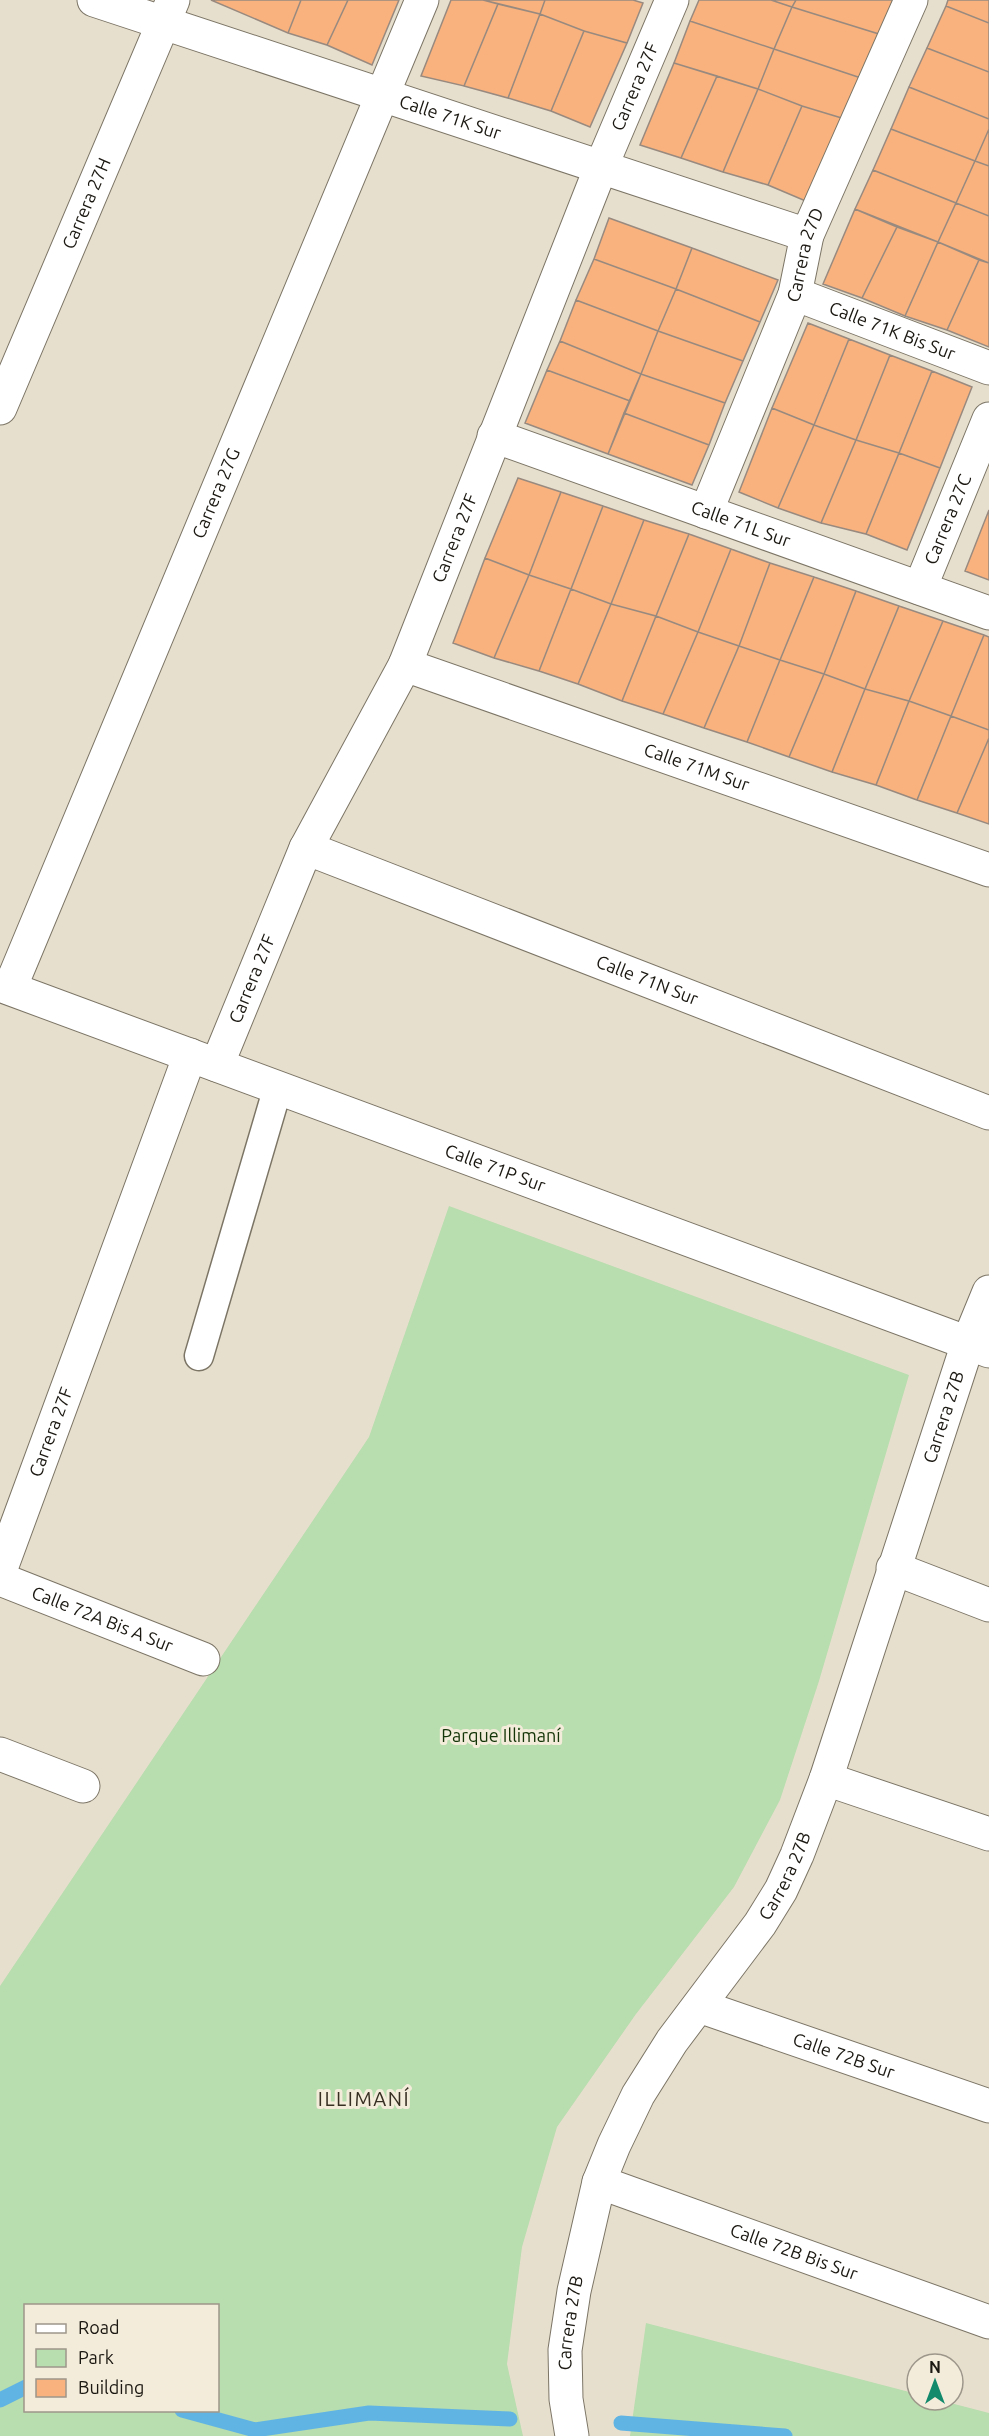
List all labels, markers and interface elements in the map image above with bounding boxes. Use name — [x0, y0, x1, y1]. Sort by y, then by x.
street label: Carrera 27F — [607, 39, 662, 133]
street label: Calle 71K Sur — [397, 90, 504, 143]
street label: Carrera 27H — [58, 155, 114, 252]
street label: Carrera 27D — [782, 204, 827, 305]
street label: Calle 71K Bis Sur — [827, 297, 959, 363]
street label: Carrera 27G — [188, 445, 243, 541]
street label: Carrera 27C — [920, 471, 974, 567]
street label: Carrera 27F — [428, 490, 481, 585]
street label: Calle 71L Sur — [689, 496, 794, 550]
street label: Calle 71M Sur — [641, 739, 752, 794]
street label: Carrera 27F — [224, 931, 278, 1026]
street label: Calle 71N Sur — [594, 951, 702, 1008]
street label: Calle 71P Sur — [443, 1140, 549, 1195]
street label: Carrera 27B — [919, 1368, 967, 1465]
street label: Carrera 27F — [25, 1384, 76, 1479]
street label: Calle 72A Bis A Sur — [29, 1582, 176, 1655]
park label: Parque Illimaní — [441, 1725, 561, 1745]
street label: Carrera 27B — [754, 1829, 814, 1923]
street label: Calle 72B Sur — [790, 2028, 898, 2082]
district label: ILLIMANÍ — [318, 2087, 410, 2110]
street label: Calle 72B Bis Sur — [728, 2219, 861, 2283]
street label: Carrera 27B — [554, 2273, 586, 2371]
legend — [24, 2304, 219, 2412]
text: Road — [78, 2317, 120, 2337]
text: Park — [78, 2347, 114, 2367]
north arrow — [905, 2352, 965, 2412]
text: N — [929, 2358, 941, 2376]
text: Building — [78, 2377, 144, 2397]

